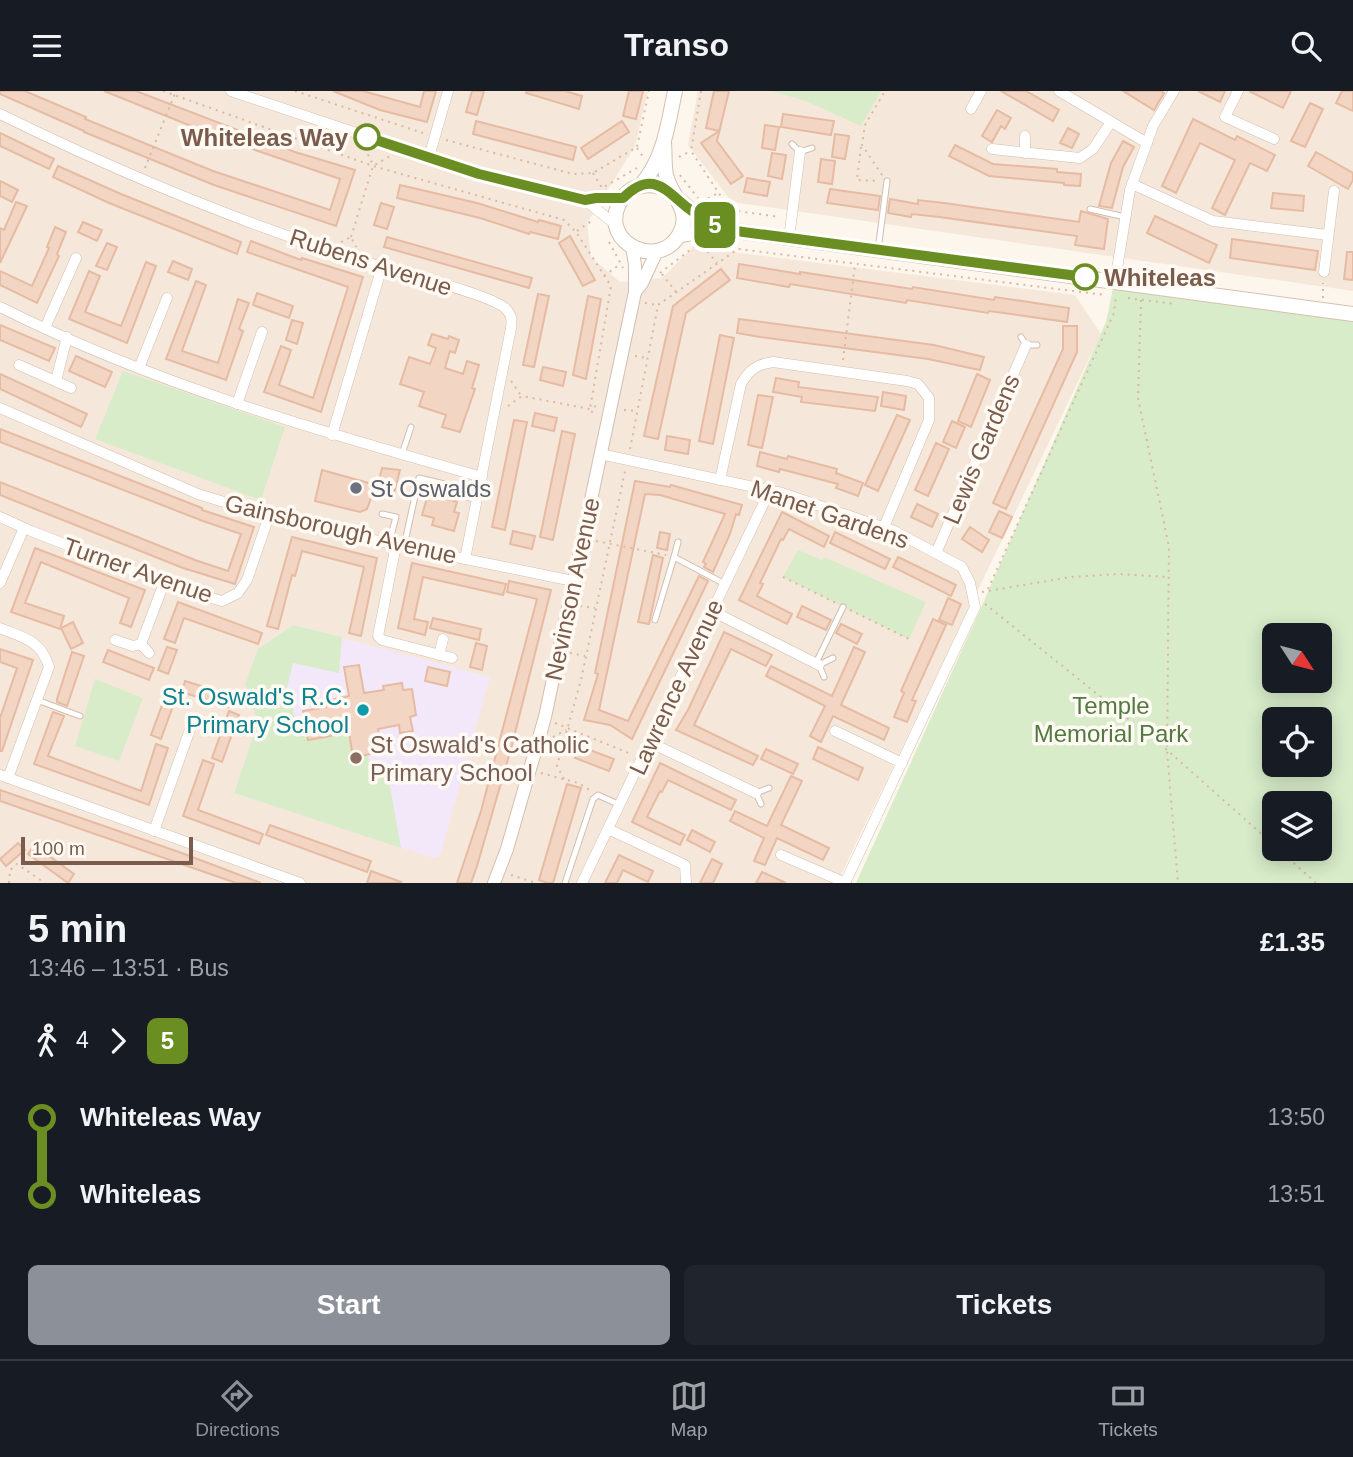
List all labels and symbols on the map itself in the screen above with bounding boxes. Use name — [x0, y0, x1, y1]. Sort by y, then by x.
place label: Whiteleas Way — [181, 124, 349, 151]
marker: Whiteleas Way — [354, 124, 380, 150]
line badge: 5 — [692, 202, 738, 248]
street label: Rubens Avenue — [286, 223, 456, 301]
marker: Whiteleas — [1072, 264, 1098, 290]
place label: Whiteleas — [1104, 264, 1216, 291]
street label: Lewis Gardens — [937, 370, 1025, 528]
street label: Manet Gardens — [747, 474, 913, 554]
place label: St Oswalds — [370, 475, 491, 502]
marker: St Oswalds — [348, 480, 364, 496]
street label: Gainsborough Avenue — [222, 489, 460, 569]
street label: Nevinson Avenue — [539, 495, 605, 683]
street label: Turner Avenue — [60, 532, 216, 608]
street label: Lawrence Avenue — [624, 595, 728, 779]
north arrow — [1262, 623, 1332, 693]
place label: St. Oswald's R.C. Primary School — [162, 683, 349, 738]
park label: Temple Memorial Park — [1034, 692, 1189, 747]
marker: St. Oswald's R.C. Primary School — [355, 702, 371, 718]
place label: St Oswald's Catholic Primary School — [370, 731, 589, 786]
marker: St Oswald's Catholic Primary School — [348, 750, 364, 766]
scale bar — [21, 834, 192, 866]

